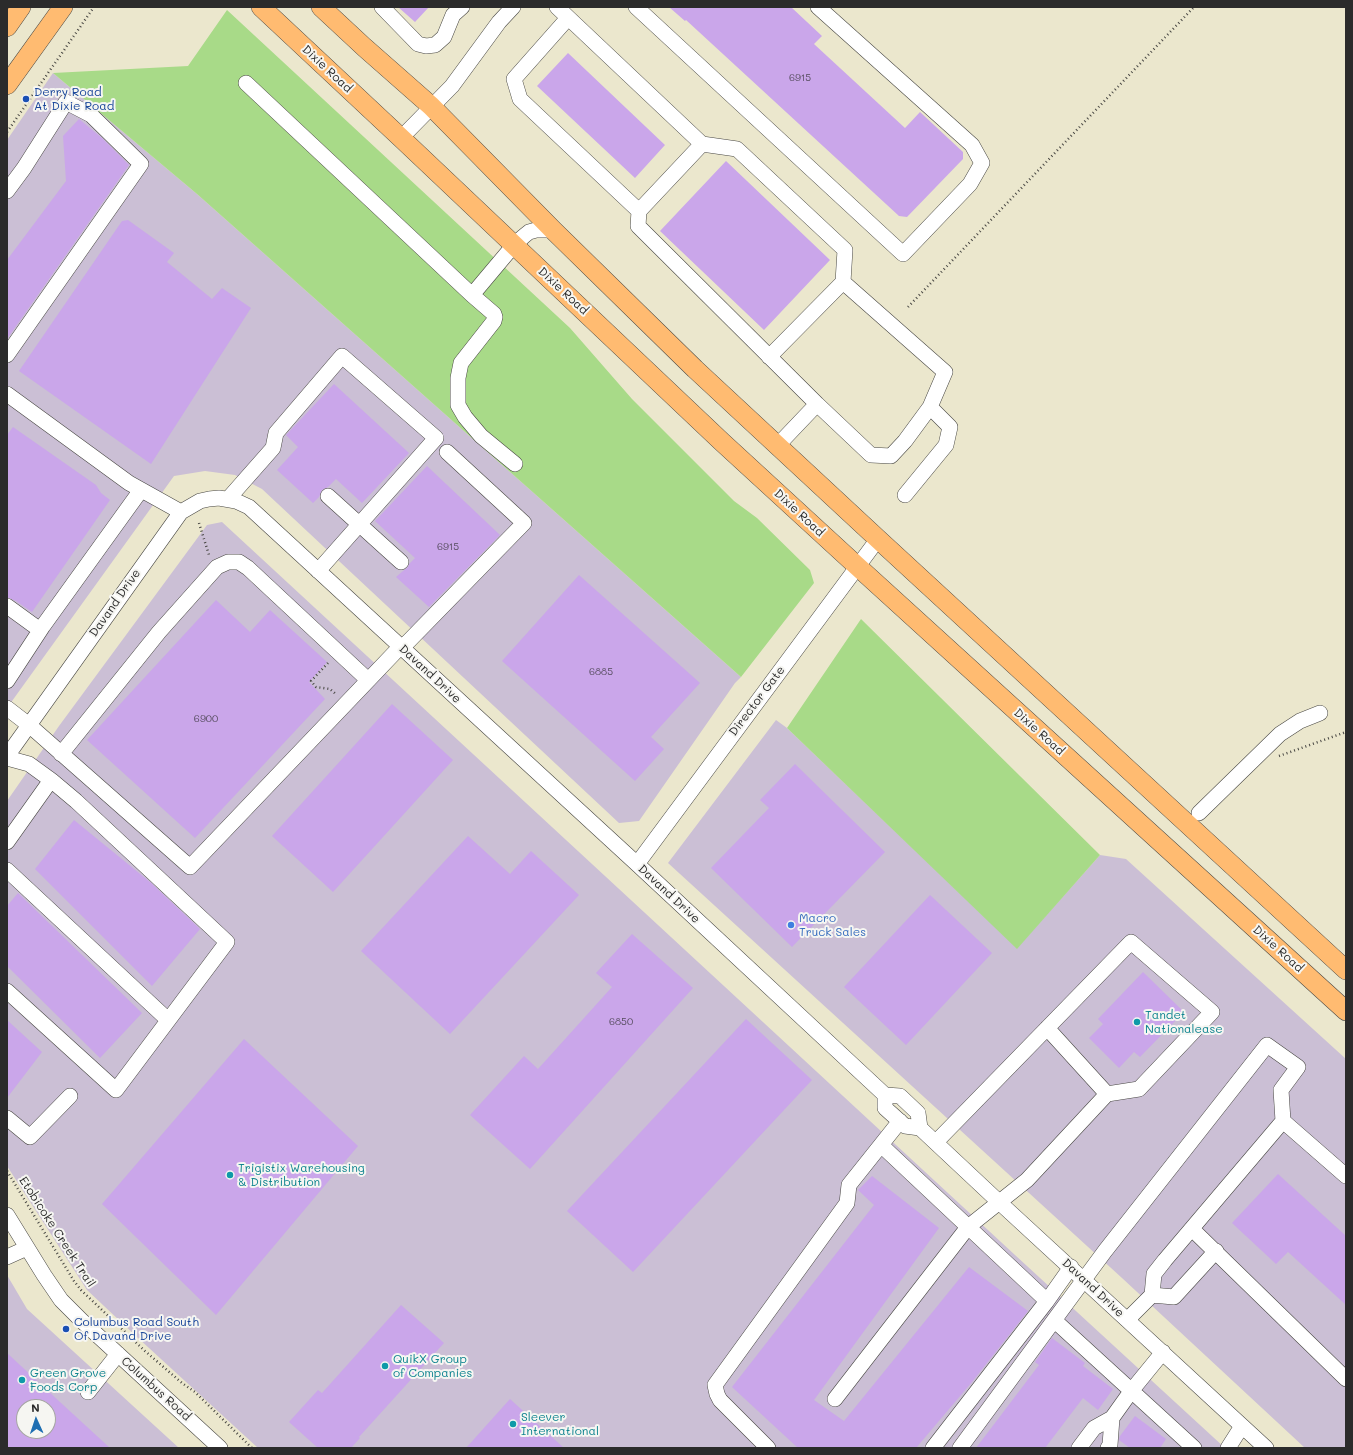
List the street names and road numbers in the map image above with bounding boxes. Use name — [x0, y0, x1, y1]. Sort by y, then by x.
street label: Dixie Road — [299, 42, 355, 96]
street label: Dixie Road — [535, 264, 591, 318]
street label: Dixie Road — [771, 486, 827, 540]
street label: Davand Drive — [86, 566, 144, 640]
street label: Davand Drive — [396, 642, 464, 706]
street label: Director Gate — [726, 663, 788, 739]
street label: Dixie Road — [1011, 706, 1067, 758]
street label: Davand Drive — [635, 862, 703, 926]
street label: Dixie Road — [1250, 923, 1306, 975]
street label: Etobicoke Creek Trail — [16, 1174, 98, 1290]
street label: Davand Drive — [1059, 1256, 1127, 1320]
street label: Columbus Road — [118, 1354, 194, 1424]

